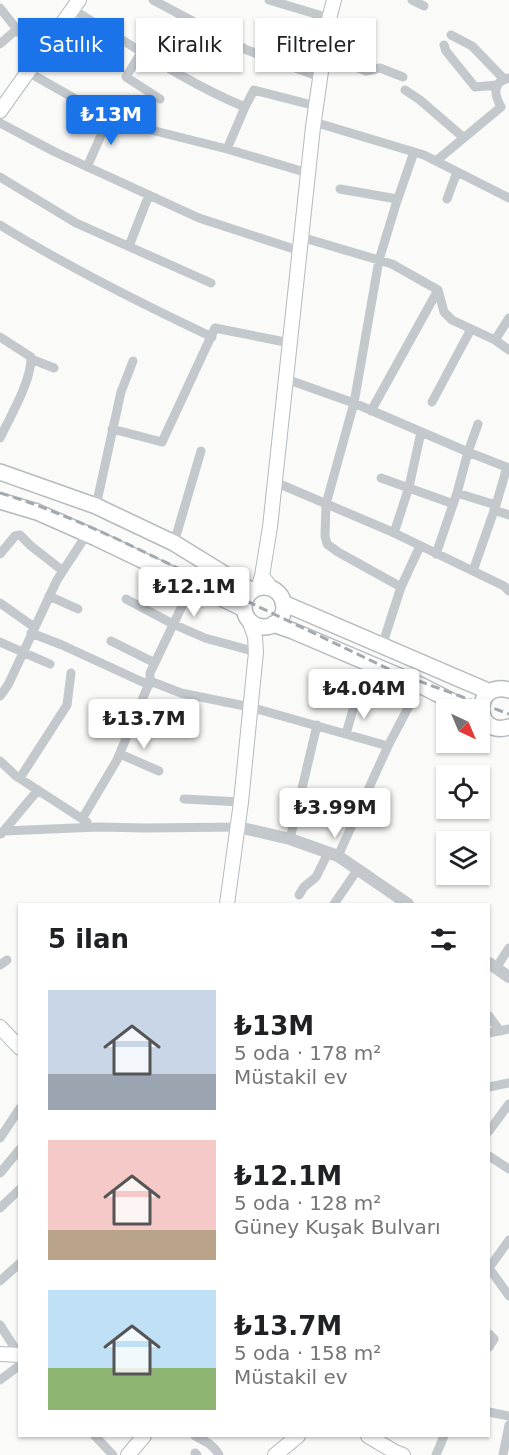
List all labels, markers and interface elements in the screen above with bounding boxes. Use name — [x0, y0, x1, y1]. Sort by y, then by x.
chip: Satılık — [18, 18, 124, 72]
chip: Kiralık — [136, 18, 243, 72]
chip: Filtreler — [255, 18, 376, 72]
pin: ₺13M — [75, 95, 147, 146]
text: ₺13M — [80, 102, 142, 126]
pin: ₺12.1M — [145, 567, 243, 618]
text: ₺12.1M — [152, 574, 236, 598]
pin: ₺4.04M — [315, 669, 413, 720]
text: ₺4.04M — [322, 676, 406, 700]
pin: ₺13.7M — [95, 699, 193, 750]
north arrow — [436, 699, 490, 753]
map controls — [436, 699, 490, 885]
text: ₺13.7M — [102, 706, 186, 730]
button: locate — [436, 765, 490, 819]
pin: ₺3.99M — [286, 788, 384, 839]
text: ₺3.99M — [293, 795, 377, 819]
button: layers — [436, 831, 490, 885]
icon: filters — [427, 923, 460, 956]
text: 5 ilan — [48, 924, 129, 954]
text: ₺13M — [234, 1011, 314, 1041]
icon: home — [96, 1014, 168, 1086]
text: 5 oda · 178 m² — [234, 1041, 381, 1065]
text: Müstakil ev — [234, 1065, 348, 1089]
text: ₺12.1M — [234, 1161, 342, 1191]
icon: home — [96, 1164, 168, 1236]
text: 5 oda · 128 m² — [234, 1191, 381, 1215]
text: Güney Kuşak Bulvarı — [234, 1215, 441, 1239]
text: ₺13.7M — [234, 1311, 342, 1341]
icon: home — [96, 1314, 168, 1386]
text: 5 oda · 158 m² — [234, 1341, 381, 1365]
text: Müstakil ev — [234, 1365, 348, 1389]

